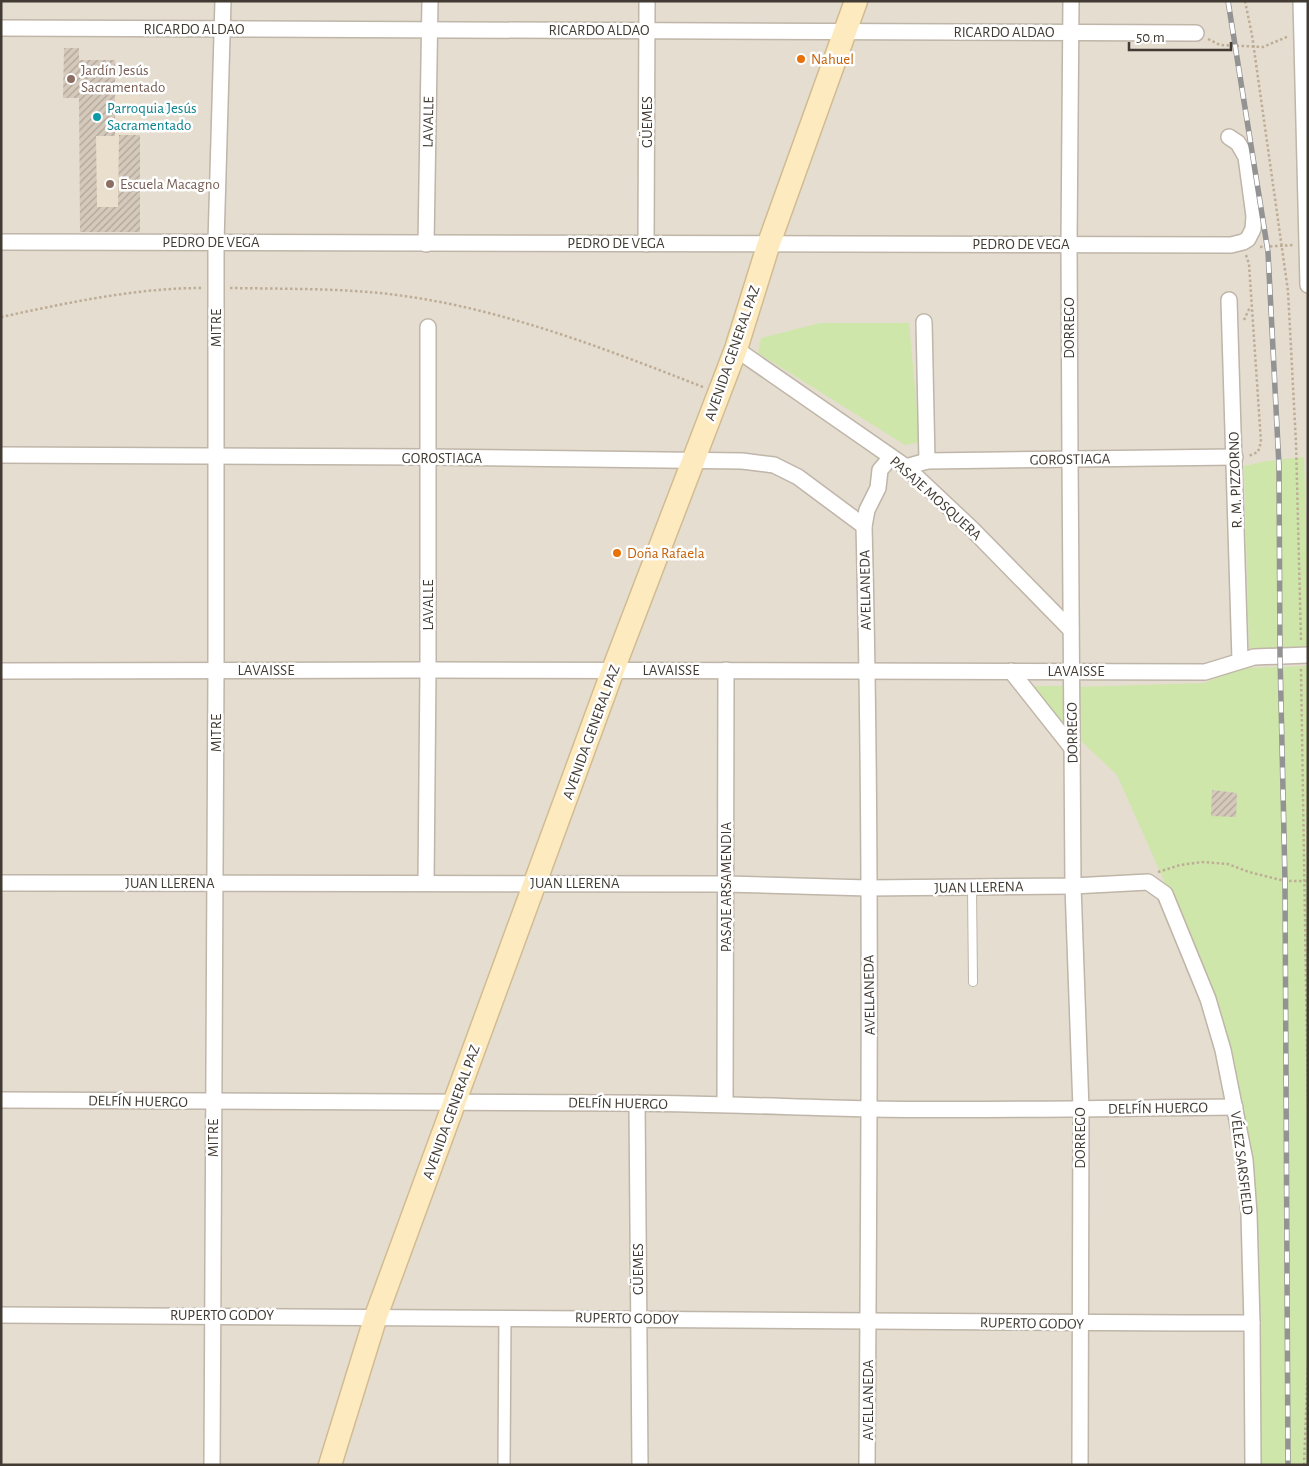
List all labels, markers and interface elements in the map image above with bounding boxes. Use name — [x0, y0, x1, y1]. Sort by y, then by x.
scale bar — [1129, 20, 1232, 52]
street label: RICARDO ALDAO — [144, 22, 244, 37]
street label: RICARDO ALDAO — [549, 23, 649, 38]
street label: RICARDO ALDAO — [954, 25, 1054, 40]
text: 50 m — [1136, 30, 1165, 45]
place label: Nahuel — [811, 52, 854, 67]
marker: Nahuel — [795, 53, 807, 65]
place label: Jardín Jesús Sacramentado — [81, 63, 165, 95]
marker: Jardín Jesús Sacramentado — [65, 73, 77, 85]
street label: LAVALLE — [421, 96, 436, 148]
street label: GÜEMES — [638, 96, 655, 148]
place label: Parroquia Jesús Sacramentado — [107, 101, 197, 133]
marker: Parroquia Jesús Sacramentado — [91, 111, 103, 123]
place label: Escuela Macagno — [120, 177, 220, 192]
marker: Escuela Macagno — [104, 178, 116, 190]
street label: PEDRO DE VEGA — [162, 235, 260, 250]
street label: PEDRO DE VEGA — [567, 236, 665, 251]
street label: PEDRO DE VEGA — [972, 237, 1070, 252]
street label: AVENIDA GENERAL PAZ — [702, 284, 763, 423]
street label: DORREGO — [1062, 297, 1077, 359]
street label: MITRE — [209, 309, 224, 347]
street label: R. M. PIZZORNO — [1226, 431, 1245, 529]
street label: GOROSTIAGA — [402, 451, 483, 466]
street label: GOROSTIAGA — [1030, 451, 1111, 468]
street label: PASAJE MOSQUERA — [887, 453, 985, 543]
place label: Doña Rafaela — [627, 546, 705, 561]
marker: Doña Rafaela — [611, 547, 623, 559]
street label: AVELLANEDA — [857, 549, 874, 631]
street label: LAVALLE — [421, 579, 436, 631]
street label: LAVAISSE — [238, 663, 294, 678]
street label: AVENIDA GENERAL PAZ — [560, 663, 623, 801]
street label: LAVAISSE — [643, 663, 699, 678]
street label: LAVAISSE — [1048, 664, 1104, 679]
street label: DORREGO — [1064, 702, 1081, 764]
street label: MITRE — [209, 714, 224, 752]
street label: PASAJE ARSAMENDIA — [719, 822, 734, 952]
street label: JUAN LLERENA — [125, 876, 215, 891]
street label: JUAN LLERENA — [530, 876, 620, 891]
street label: JUAN LLERENA — [934, 879, 1024, 896]
street label: AVELLANEDA — [861, 954, 878, 1036]
street label: AVENIDA GENERAL PAZ — [420, 1043, 483, 1181]
street label: DELFÍN HUERGO — [88, 1091, 188, 1110]
street label: DELFÍN HUERGO — [568, 1093, 668, 1112]
street label: DELFÍN HUERGO — [1108, 1098, 1208, 1117]
street label: DORREGO — [1073, 1107, 1088, 1169]
street label: VÉLEZ SARSFIELD — [1228, 1110, 1257, 1216]
street label: MITRE — [206, 1119, 221, 1157]
street label: GÜEMES — [629, 1243, 646, 1295]
street label: RUPERTO GODOY — [170, 1308, 274, 1323]
street label: RUPERTO GODOY — [575, 1310, 679, 1327]
street label: RUPERTO GODOY — [980, 1315, 1084, 1332]
street label: AVELLANEDA — [861, 1359, 876, 1440]

